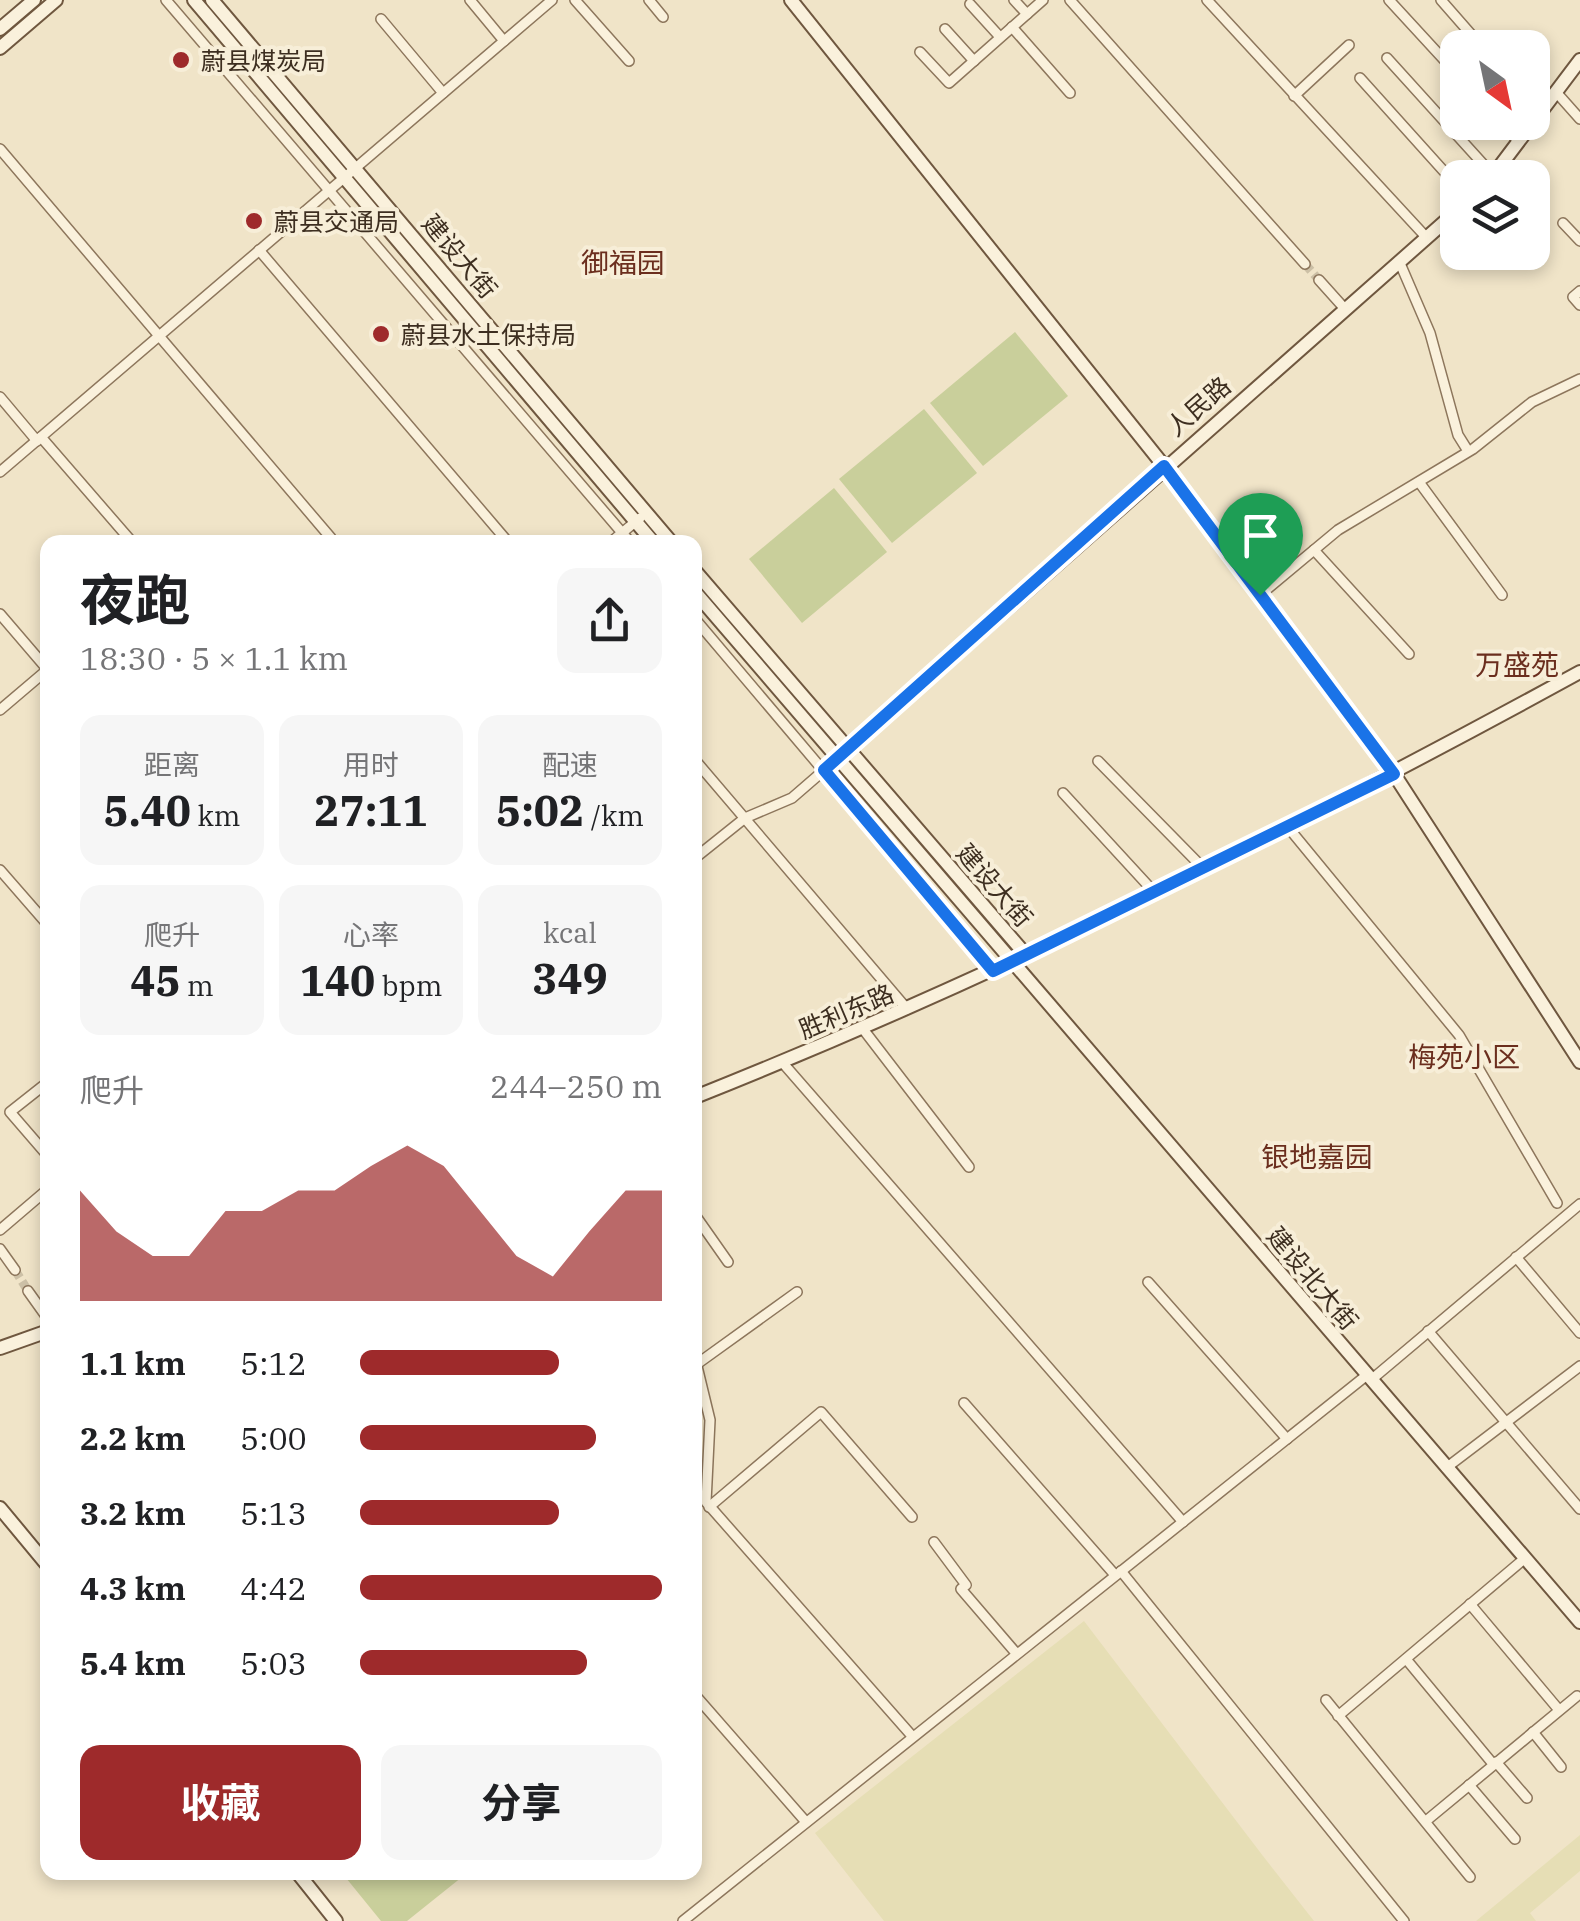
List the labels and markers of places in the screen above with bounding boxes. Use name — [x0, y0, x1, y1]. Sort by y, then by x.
place label: 蔚县煤炭局 — [201, 44, 326, 77]
marker: 蔚县煤炭局 — [170, 49, 192, 71]
place label: 蔚县交通局 — [274, 205, 399, 238]
marker: 蔚县交通局 — [243, 210, 265, 232]
place label: 蔚县水土保持局 — [401, 318, 576, 351]
marker: 蔚县水土保持局 — [370, 323, 392, 345]
pin — [1218, 493, 1303, 596]

